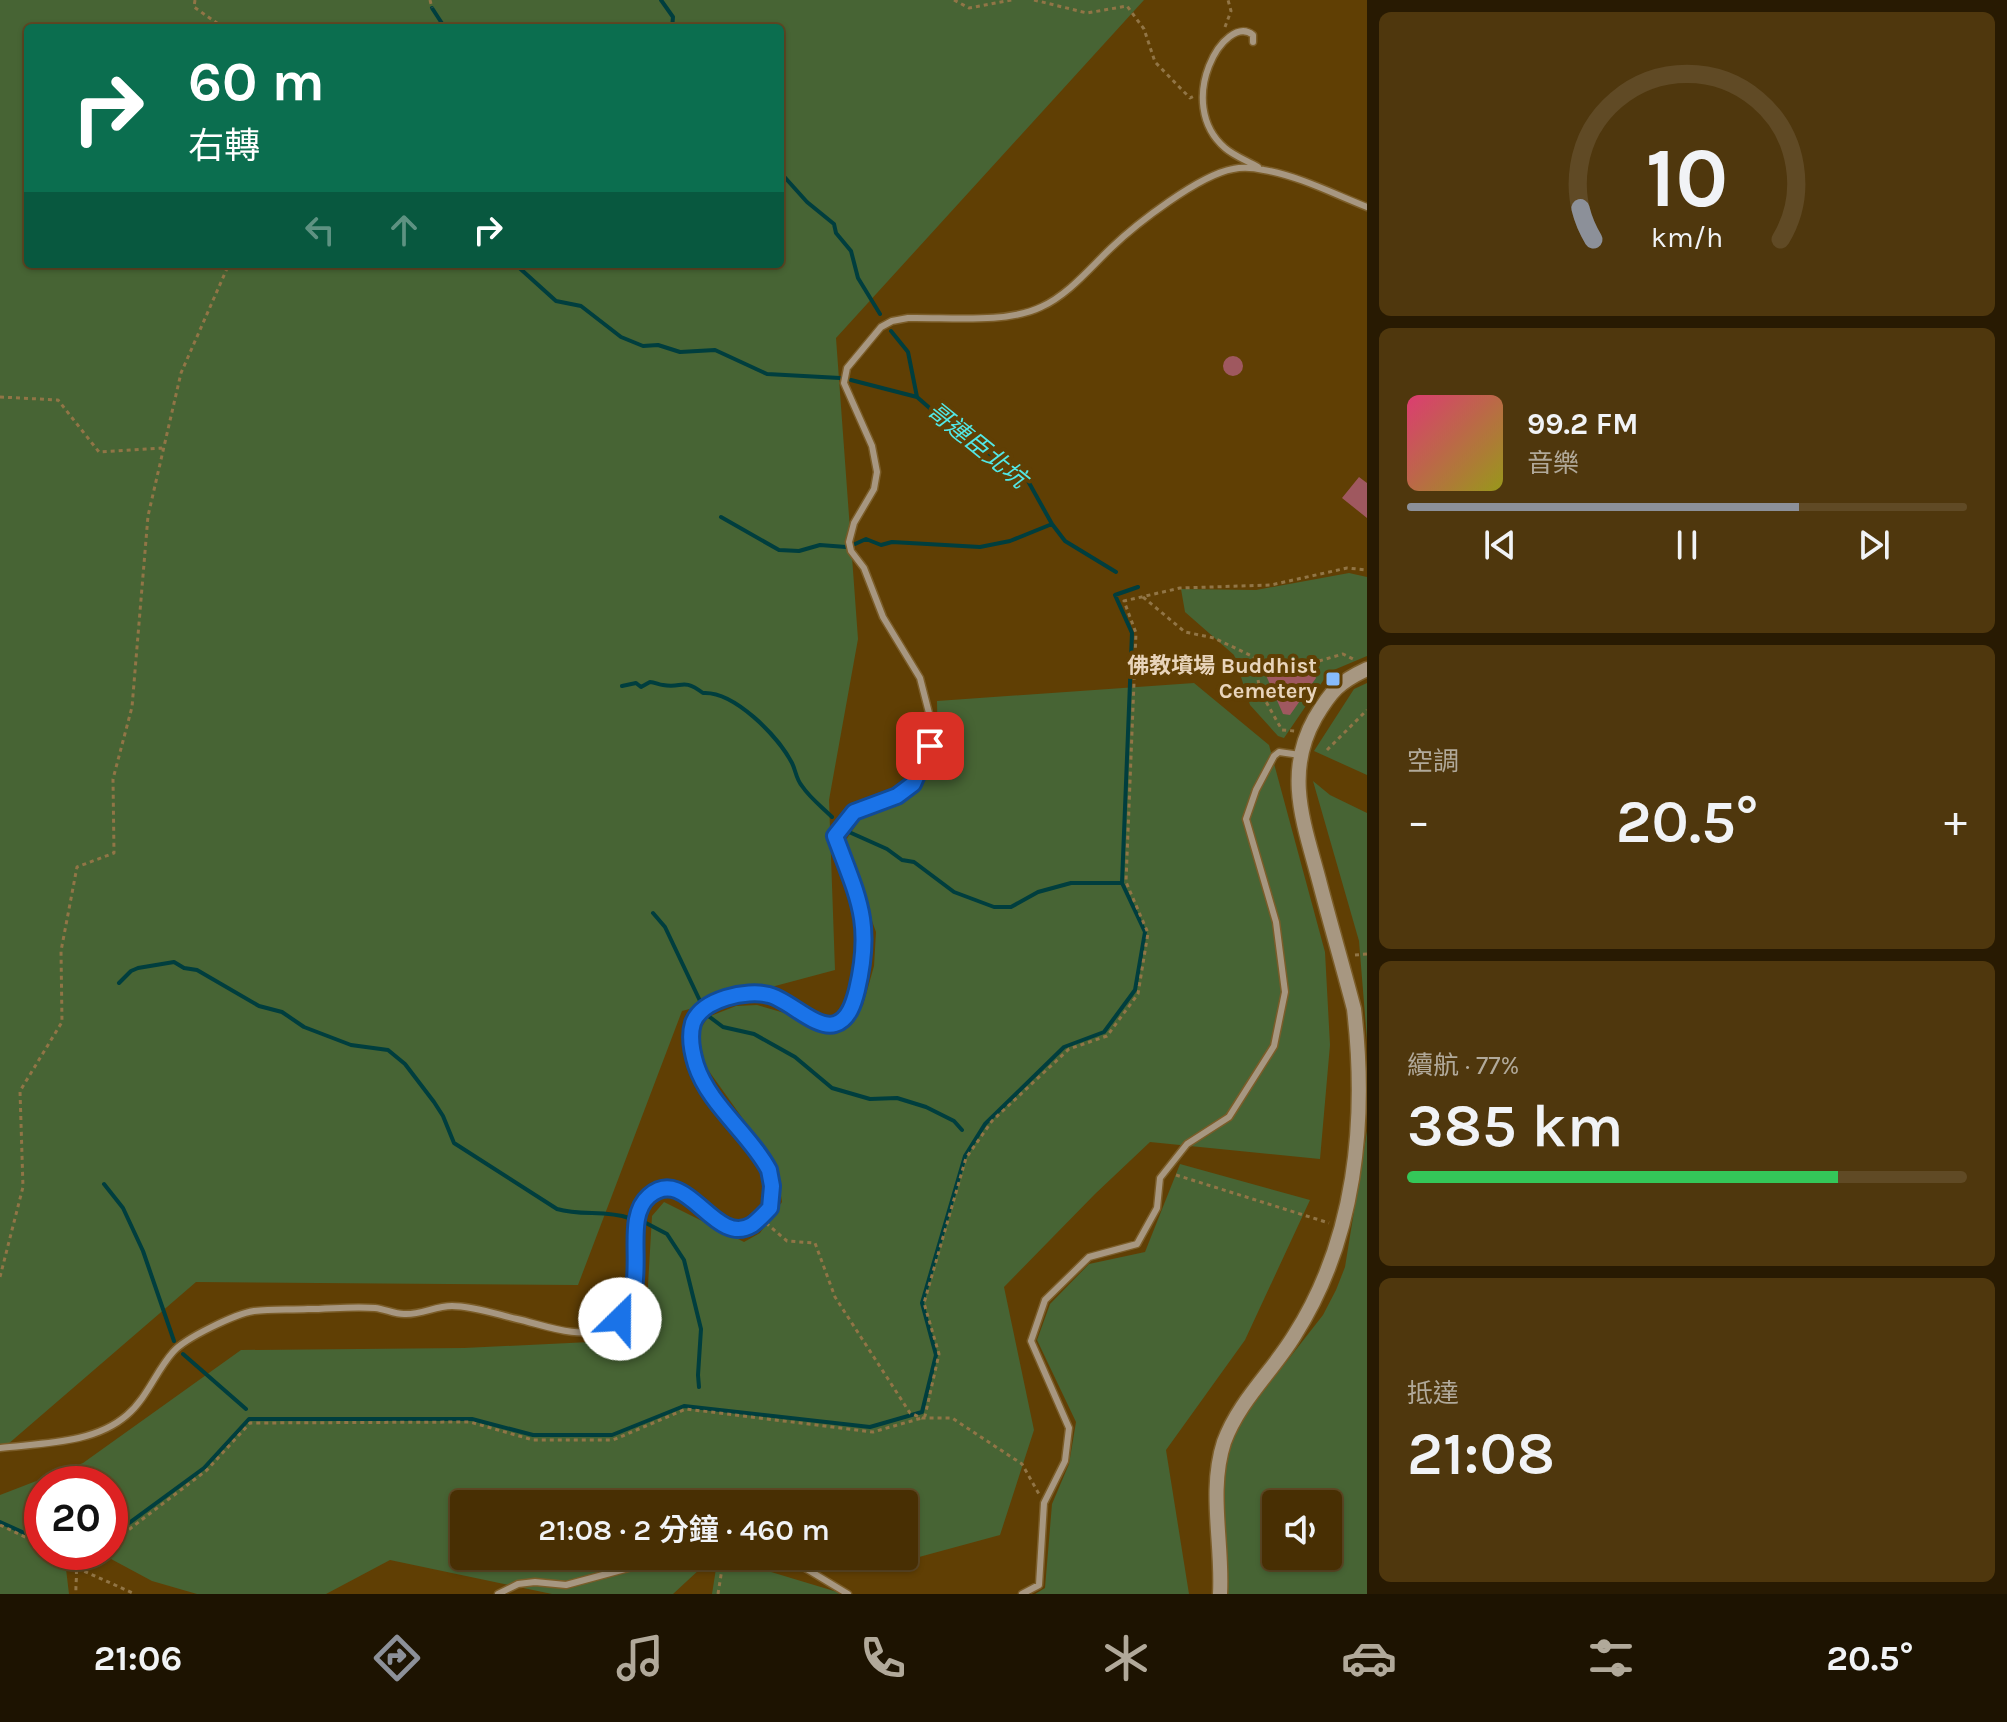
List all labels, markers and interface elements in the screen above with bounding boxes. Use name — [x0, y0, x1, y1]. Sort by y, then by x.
text: 60 m — [188, 49, 325, 114]
icon: right — [56, 56, 160, 160]
text: 右轉 — [188, 125, 260, 167]
text: 10 — [1646, 130, 1728, 227]
icon: left — [298, 208, 342, 252]
icon: ahead — [382, 208, 426, 252]
icon: right — [466, 208, 510, 252]
text: km/h — [1651, 221, 1723, 254]
water label: 哥連臣北坑 — [922, 396, 1035, 496]
text: 99.2 FM — [1527, 406, 1638, 442]
text: 音樂 — [1527, 448, 1579, 479]
icon: previous — [1478, 523, 1522, 567]
icon: pause — [1665, 523, 1709, 567]
icon: next — [1852, 523, 1896, 567]
place label: 佛教墳場 Buddhist Cemetery — [1127, 653, 1317, 704]
marker: 佛教墳場 Buddhist Cemetery — [1324, 670, 1342, 688]
pin — [896, 712, 964, 780]
icon: arrive — [908, 724, 952, 768]
text: 空調 — [1407, 746, 1459, 777]
text: 20.5° — [1616, 787, 1758, 857]
text: − — [1407, 796, 1430, 847]
text: + — [1944, 796, 1967, 847]
text: 續航 · 77% — [1407, 1050, 1519, 1081]
text: 385 km — [1407, 1091, 1623, 1161]
position arrow — [578, 1277, 662, 1361]
text: 抵達 — [1407, 1378, 1459, 1409]
text: 21:08 — [1407, 1419, 1555, 1489]
speed limit sign: 20 — [24, 1466, 128, 1570]
map controls — [1262, 1490, 1342, 1570]
button: sound — [1262, 1490, 1342, 1570]
text: 21:08 · 2 分鐘 · 460 m — [538, 1512, 830, 1548]
icon: directions — [369, 1630, 425, 1686]
icon: music — [612, 1630, 668, 1686]
icon: phone — [855, 1630, 911, 1686]
icon: climate — [1098, 1630, 1154, 1686]
icon: car — [1341, 1630, 1397, 1686]
icon: filters — [1583, 1630, 1639, 1686]
text: 21:06 — [93, 1637, 182, 1679]
text: 20.5° — [1826, 1637, 1914, 1679]

